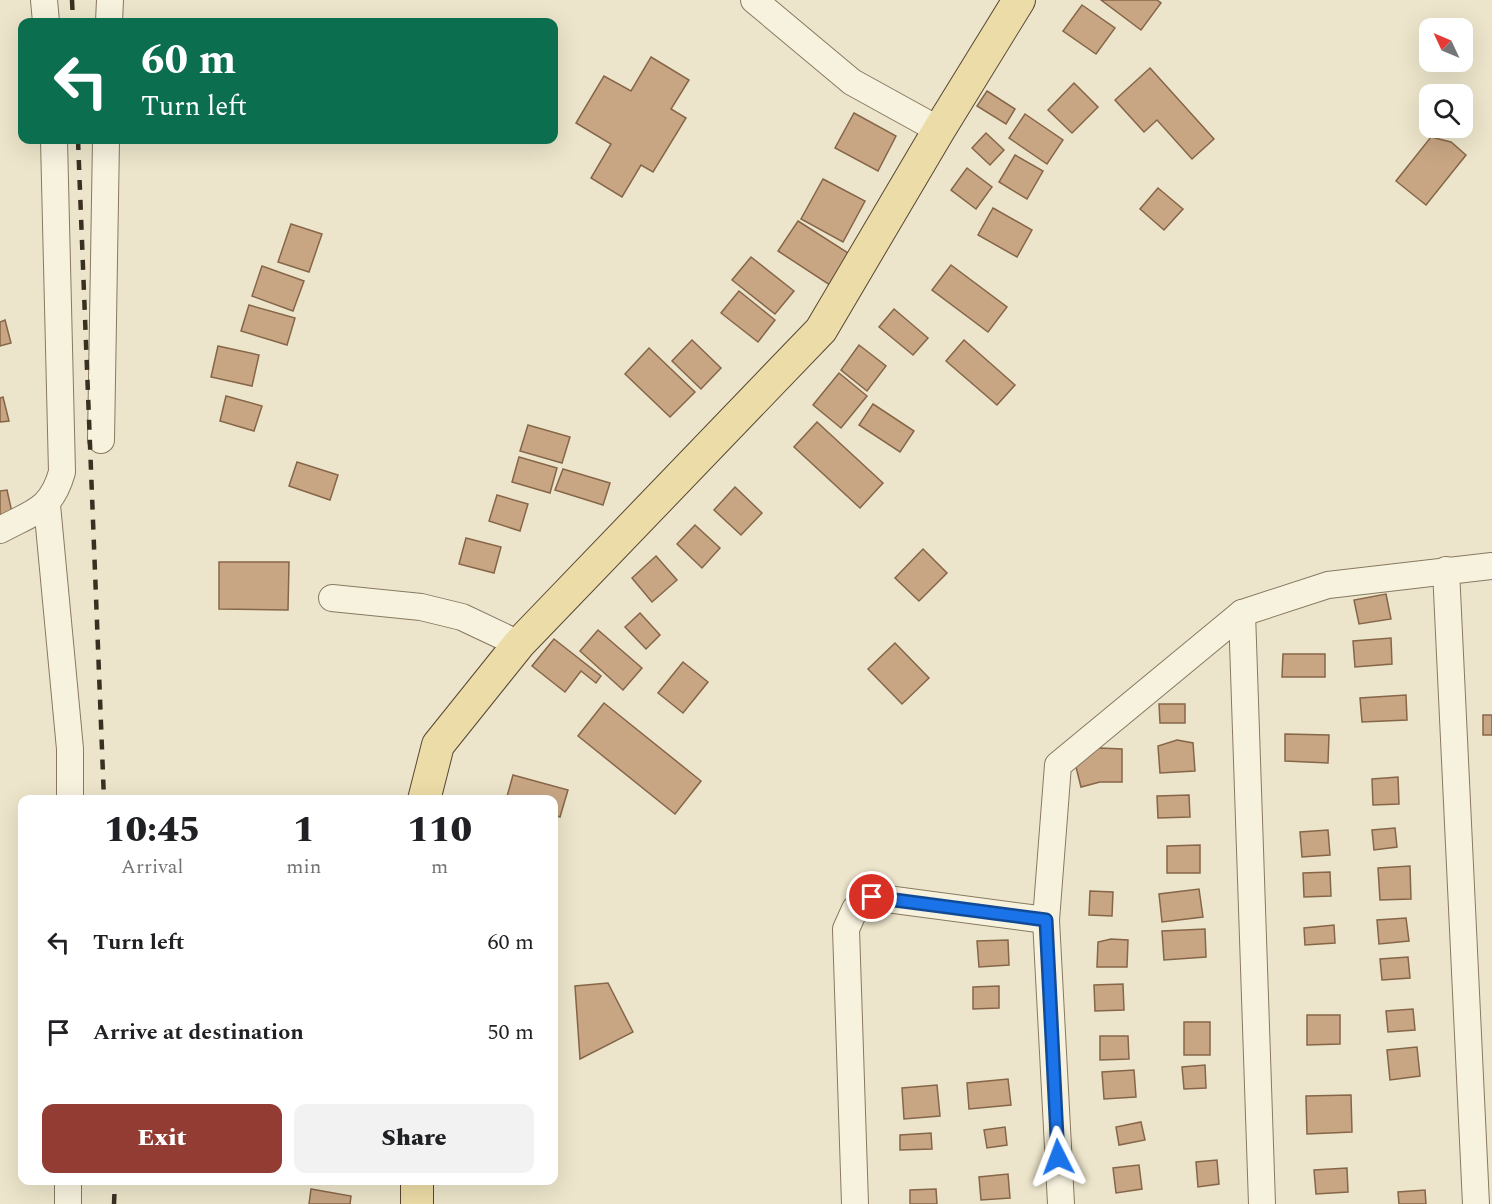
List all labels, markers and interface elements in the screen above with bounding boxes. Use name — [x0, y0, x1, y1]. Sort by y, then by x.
north arrow — [1419, 18, 1473, 72]
map controls — [1419, 18, 1473, 138]
text: 60 m — [141, 29, 236, 92]
icon: left — [42, 42, 120, 120]
button: search — [1419, 84, 1473, 138]
text: Turn left — [141, 86, 247, 128]
text: 10:45 — [104, 803, 200, 858]
text: 1 — [293, 803, 315, 858]
text: 110 — [407, 803, 472, 858]
text: Arrival — [121, 852, 183, 882]
text: min — [286, 852, 321, 882]
text: m — [431, 852, 448, 882]
pin — [846, 871, 897, 922]
icon: arrive — [855, 880, 888, 913]
icon: left — [42, 926, 75, 959]
text: Turn left — [93, 926, 185, 959]
text: 60 m — [488, 926, 534, 959]
icon: arrive — [42, 1016, 75, 1049]
text: Arrive at destination — [93, 1016, 304, 1049]
text: 50 m — [488, 1016, 534, 1049]
button: Exit — [42, 1104, 282, 1173]
button: Share — [294, 1104, 534, 1173]
position arrow — [1026, 1125, 1090, 1189]

